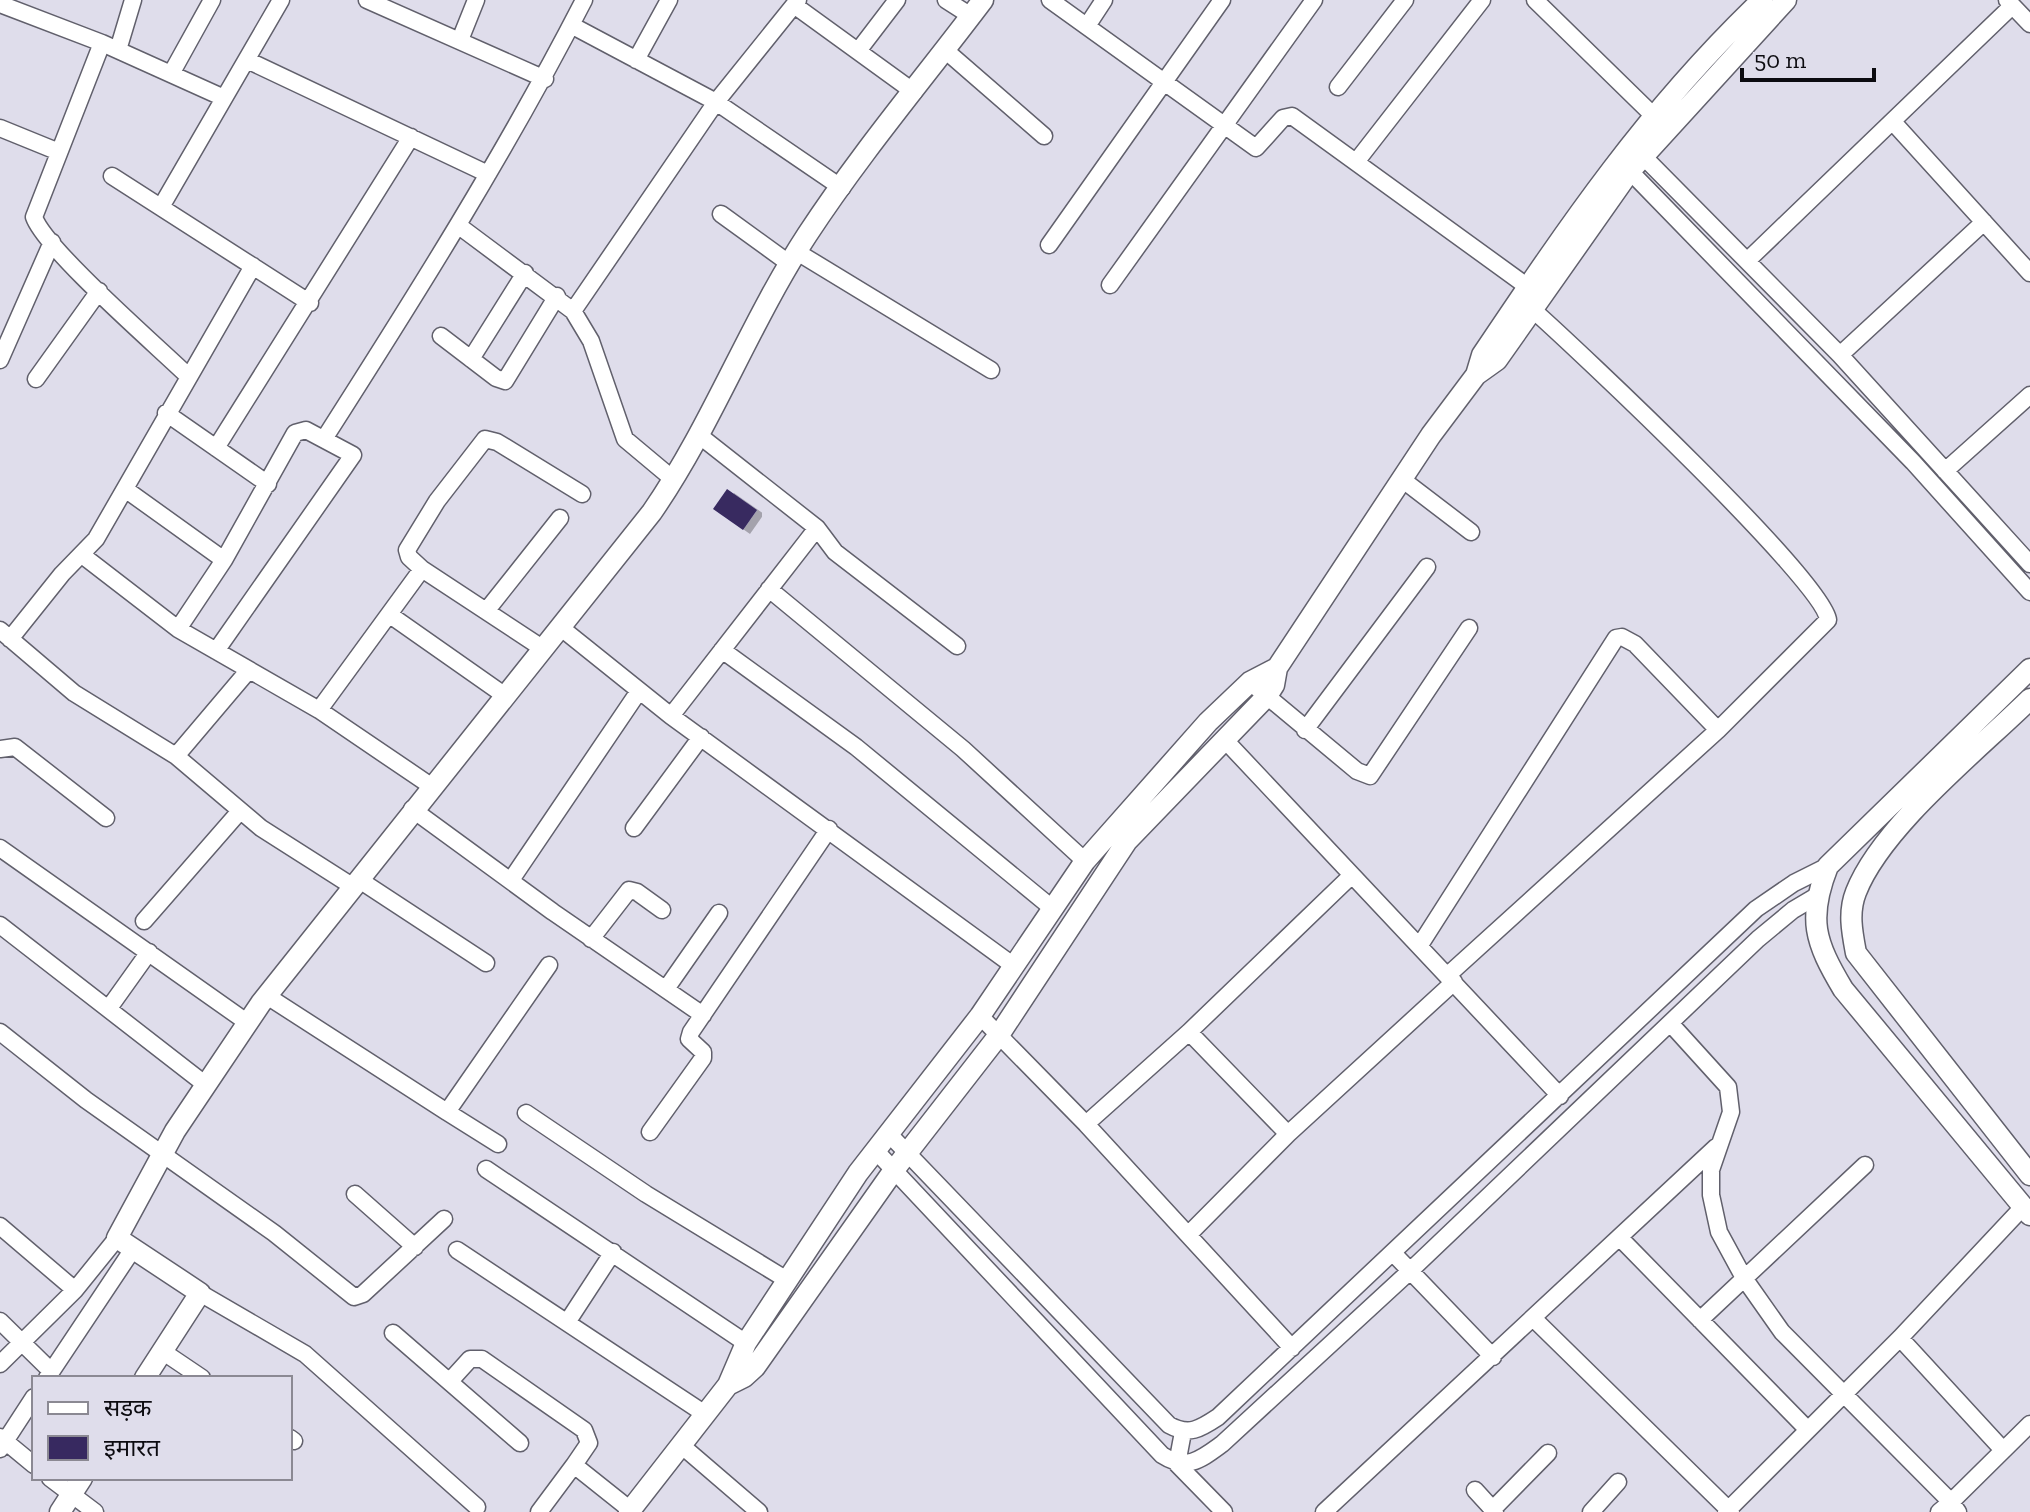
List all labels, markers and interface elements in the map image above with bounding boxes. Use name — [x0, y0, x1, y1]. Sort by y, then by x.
scale bar — [1742, 32, 1874, 82]
text: 50 m — [1754, 45, 1807, 74]
legend — [32, 1376, 292, 1480]
text: सड़क — [104, 1393, 152, 1422]
text: इमारत — [104, 1433, 161, 1462]

